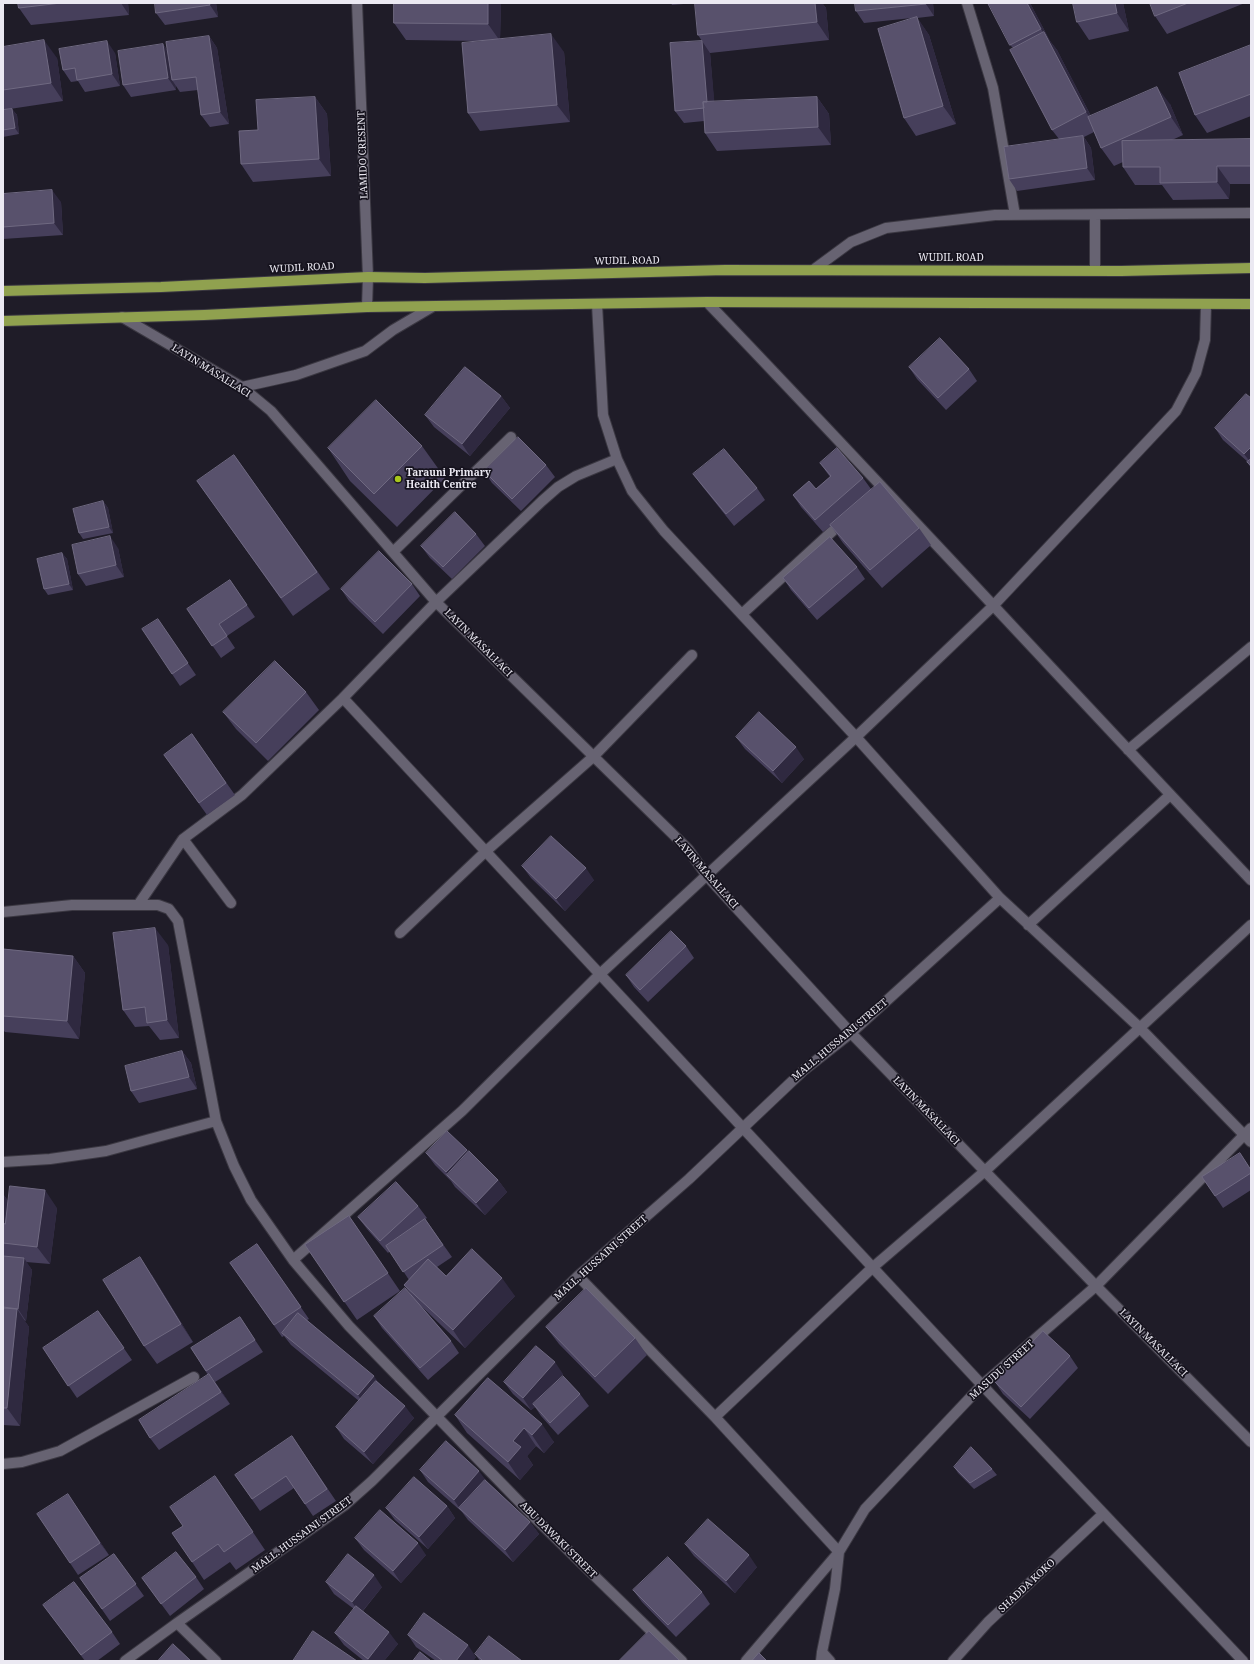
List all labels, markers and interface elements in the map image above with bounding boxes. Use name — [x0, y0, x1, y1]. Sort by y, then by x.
street label: LAMIDO CRESENT — [355, 111, 371, 199]
street label: WUDIL ROAD — [918, 252, 984, 264]
street label: WUDIL ROAD — [594, 254, 660, 268]
street label: WUDIL ROAD — [269, 260, 335, 276]
street label: LAYIN MASALLACI — [169, 342, 253, 400]
place label: Tarauni Primary Health Centre — [406, 467, 491, 490]
marker: Tarauni Primary Health Centre — [393, 474, 403, 484]
street label: LAYIN MASALLACI — [442, 607, 514, 679]
street label: LAYIN MASALLACI — [672, 835, 740, 911]
street label: MALL. HUSSAINI STREET — [790, 997, 890, 1083]
street label: LAYIN MASALLACI — [890, 1074, 962, 1148]
street label: MALL. HUSSAINI STREET — [552, 1213, 650, 1303]
street label: LAYIN MASALLACI — [1117, 1307, 1189, 1379]
street label: MASUDU STREET — [967, 1338, 1037, 1402]
street label: MALL. HUSSAINI STREET — [250, 1495, 354, 1575]
street label: ABU DAWAKI STREET — [517, 1499, 599, 1581]
street label: SHADDA KOKO — [996, 1557, 1058, 1615]

